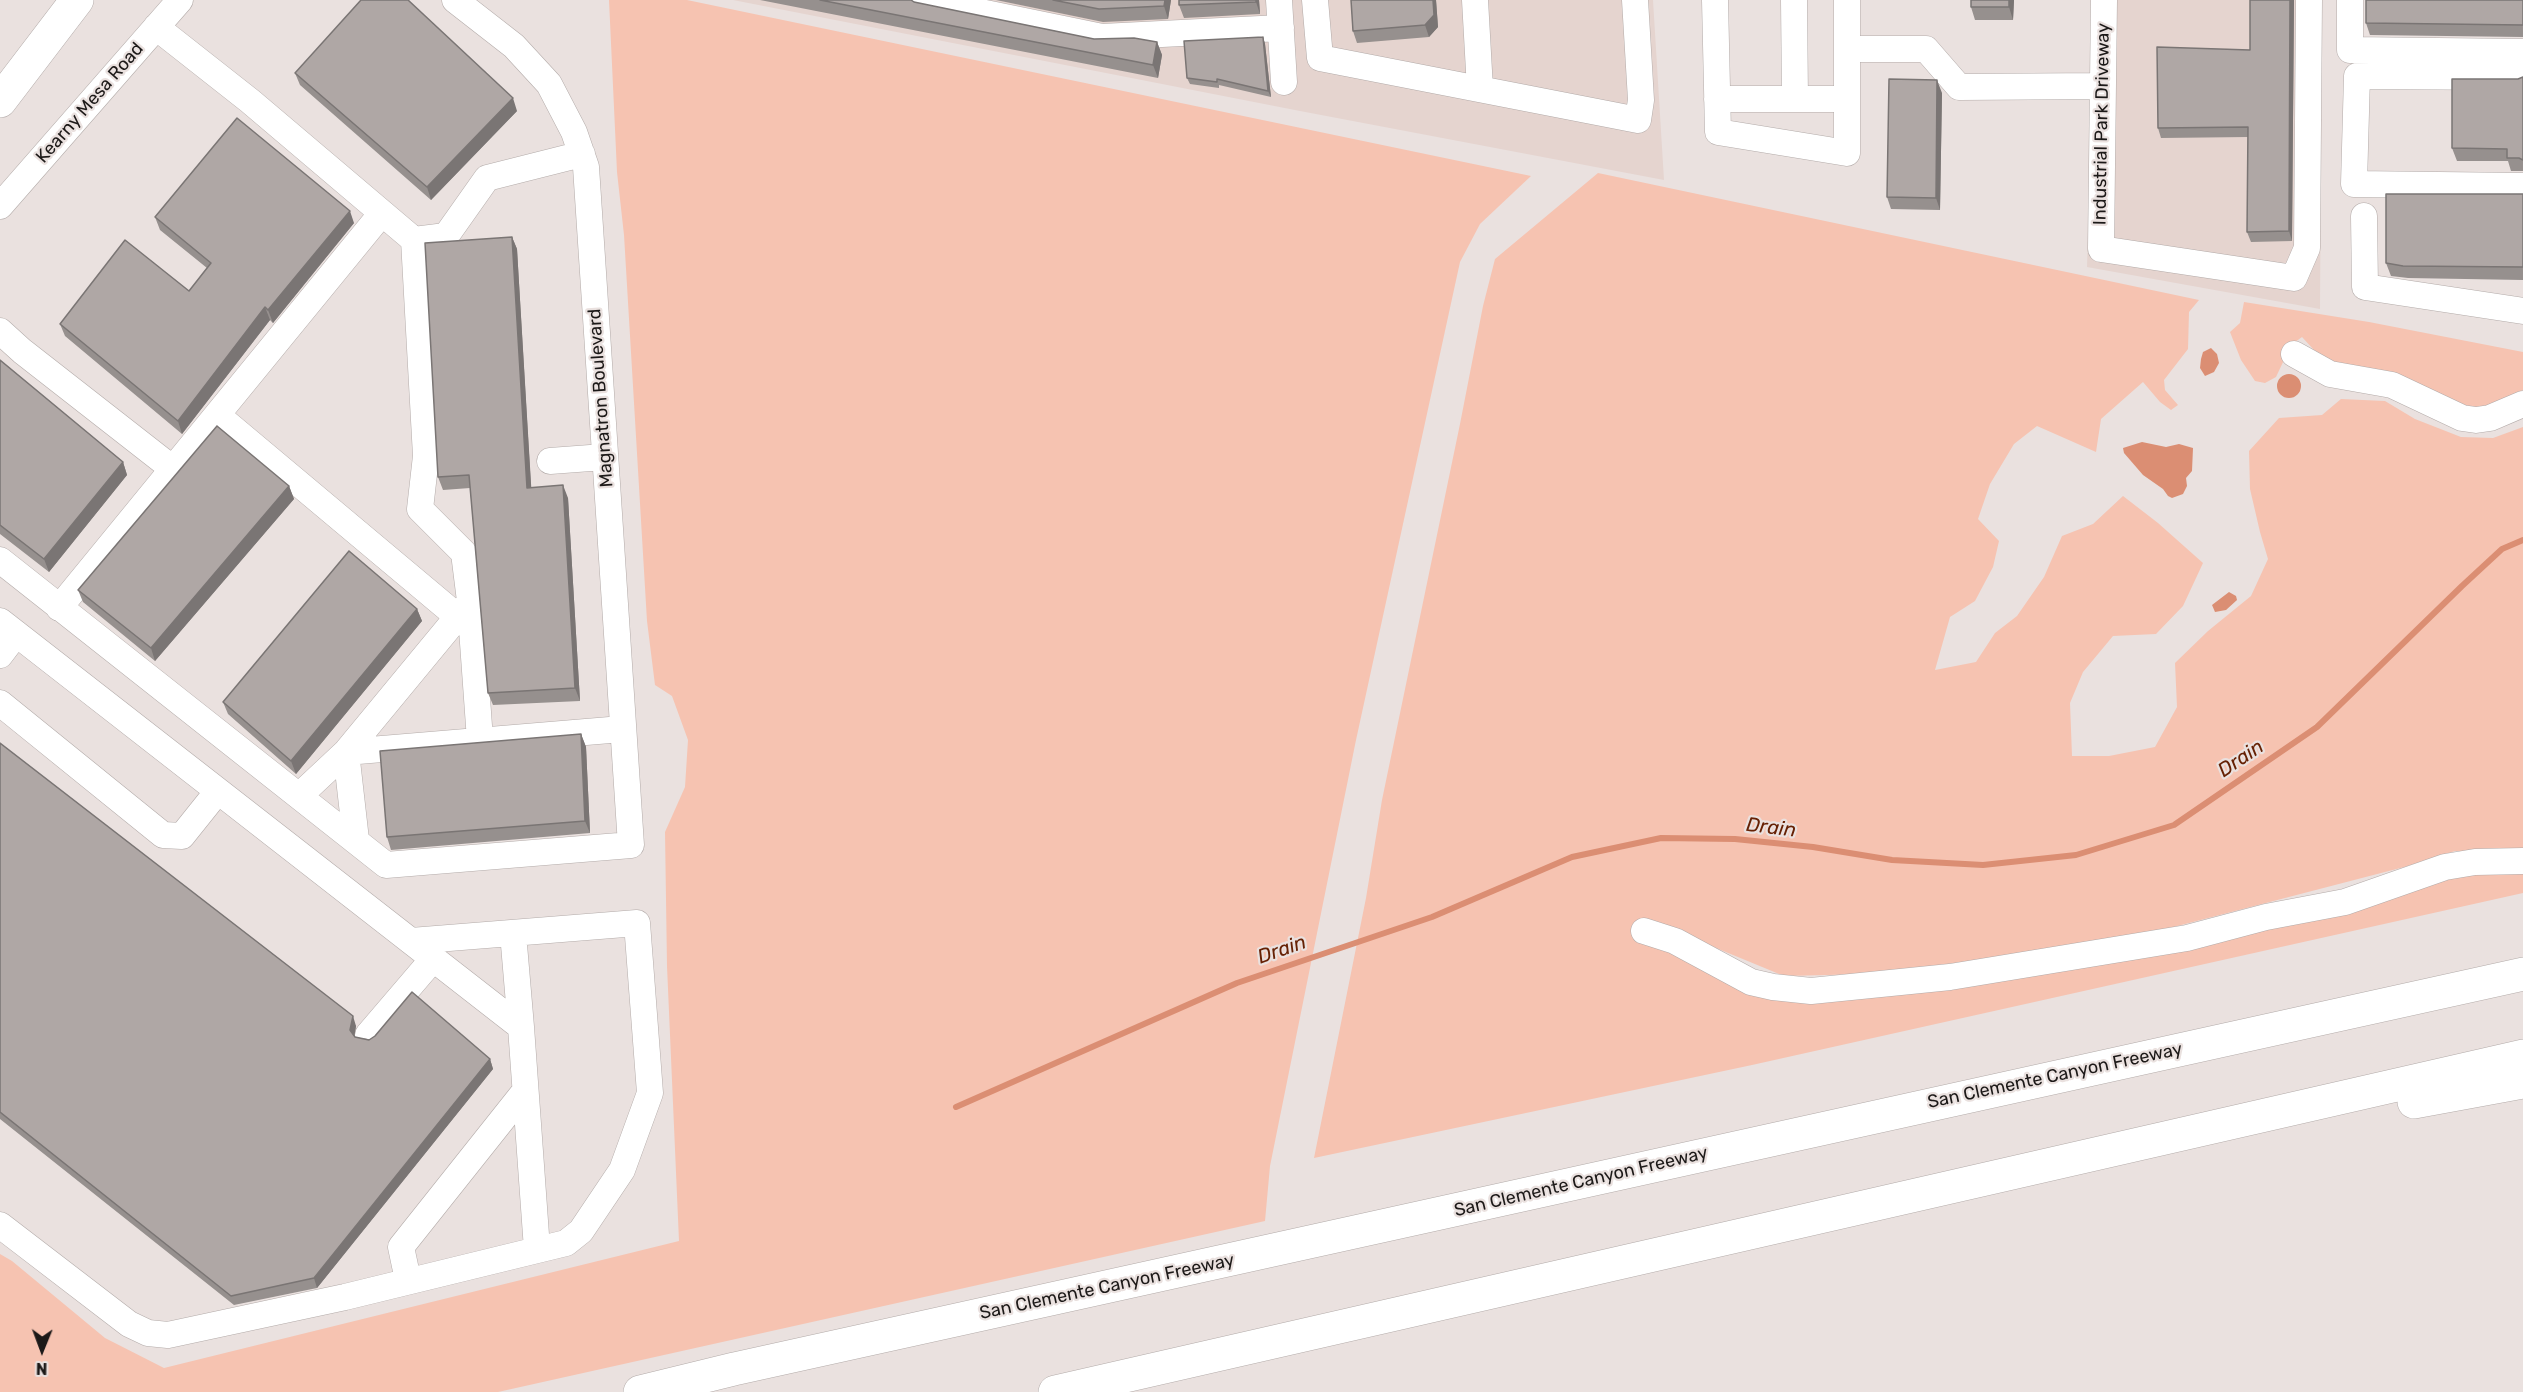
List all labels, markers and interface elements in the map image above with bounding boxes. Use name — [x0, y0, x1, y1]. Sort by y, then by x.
street label: Industrial Park Driveway — [2089, 23, 2115, 225]
street label: Kearny Mesa Road — [32, 38, 148, 168]
street label: Magnatron Boulevard — [584, 308, 618, 488]
water label: Drain — [2214, 735, 2268, 783]
water label: Drain — [1745, 813, 1797, 843]
water label: Drain — [1254, 930, 1310, 970]
street label: San Clemente Canyon Freeway — [1926, 1038, 2184, 1114]
street label: San Clemente Canyon Freeway — [1452, 1142, 1710, 1222]
street label: San Clemente Canyon Freeway — [978, 1249, 1236, 1325]
north arrow — [12, 1320, 72, 1380]
text: N — [36, 1359, 48, 1378]

